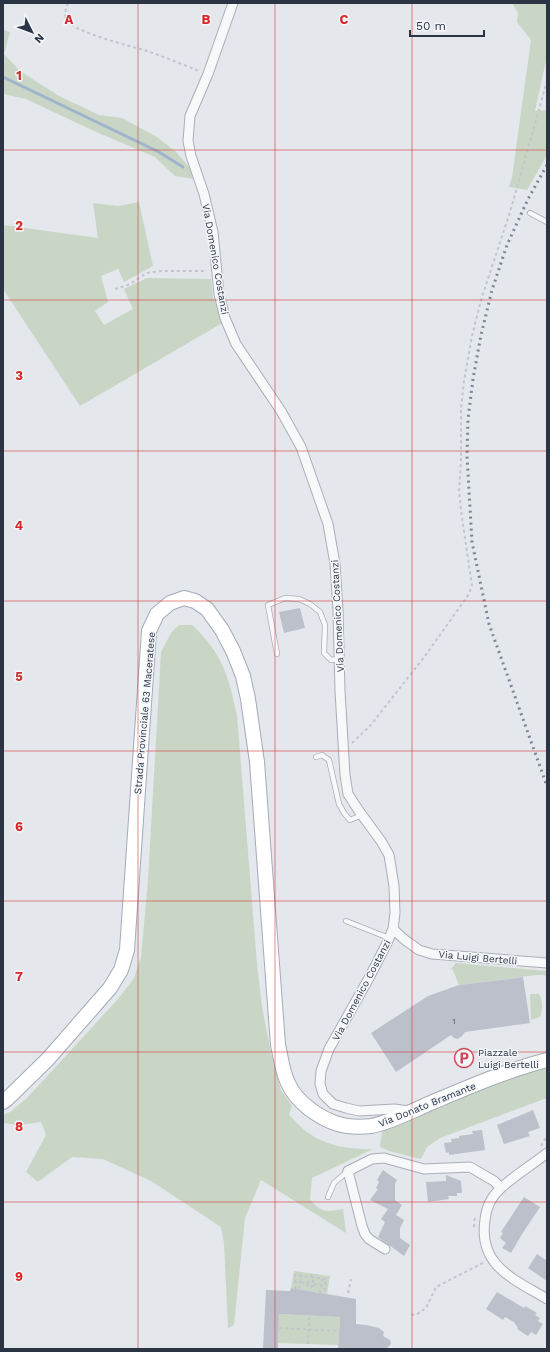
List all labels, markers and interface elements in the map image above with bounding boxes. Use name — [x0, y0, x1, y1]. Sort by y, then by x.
north arrow — [12, 12, 52, 52]
text: A — [65, 12, 74, 27]
text: B — [202, 12, 211, 27]
text: C — [340, 12, 349, 27]
scale bar — [410, 12, 484, 38]
text: 50 m — [416, 19, 446, 33]
text: N — [32, 31, 47, 46]
text: 1 — [16, 68, 22, 83]
street label: Via Domenico Costanzi — [200, 203, 231, 315]
text: 2 — [15, 218, 23, 233]
text: 3 — [15, 368, 23, 383]
text: 4 — [15, 518, 24, 533]
street label: Via Domenico Costanzi — [329, 559, 346, 672]
street label: Strada Provinciale 63 Maceratese — [132, 631, 157, 795]
text: 5 — [15, 669, 23, 684]
text: 6 — [15, 819, 23, 834]
street label: Via Domenico Costanzi — [330, 938, 393, 1042]
street label: Via Luigi Bertelli — [438, 949, 518, 966]
text: 7 — [15, 969, 23, 984]
house number: 1 — [452, 1017, 456, 1026]
parking icon: Piazzale Luigi Bertelli — [453, 1047, 475, 1069]
place label: Piazzale Luigi Bertelli — [478, 1047, 539, 1070]
street label: Via Donato Bramante — [377, 1080, 478, 1129]
text: 8 — [15, 1119, 23, 1134]
text: 9 — [15, 1269, 23, 1284]

